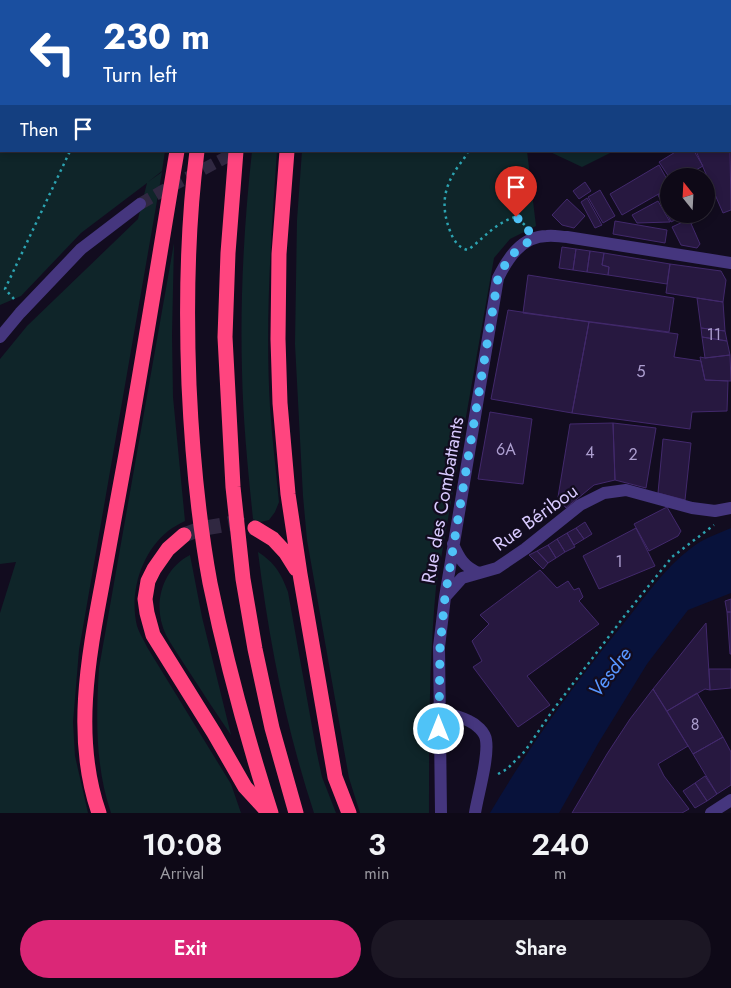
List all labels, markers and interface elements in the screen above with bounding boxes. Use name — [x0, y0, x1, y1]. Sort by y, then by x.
text: 230 m — [103, 12, 210, 62]
icon: left — [20, 20, 85, 85]
text: Turn left — [103, 58, 177, 90]
icon: arrive — [69, 115, 97, 143]
text: Then — [20, 116, 59, 143]
pin — [495, 166, 537, 217]
north arrow — [660, 168, 715, 222]
map controls — [660, 168, 715, 223]
icon: arrive — [502, 173, 530, 201]
house number: 11 — [707, 323, 721, 346]
house number: 5 — [636, 360, 646, 383]
street label: Rue des Combattants — [415, 414, 470, 586]
house number: 6A — [496, 438, 516, 461]
house number: 4 — [585, 441, 595, 464]
house number: 2 — [628, 443, 638, 466]
street label: Rue Béribou — [487, 477, 583, 557]
house number: 1 — [615, 550, 623, 573]
water label: Vesdre — [582, 641, 639, 704]
position arrow — [412, 702, 464, 754]
house number: 8 — [691, 713, 699, 736]
text: 10:08 — [142, 823, 223, 866]
text: 3 — [368, 823, 386, 866]
text: 240 — [531, 823, 589, 866]
text: Arrival — [160, 862, 204, 885]
text: min — [364, 862, 389, 885]
text: m — [554, 862, 566, 885]
button: Exit — [20, 920, 361, 978]
button: Share — [371, 920, 711, 978]

